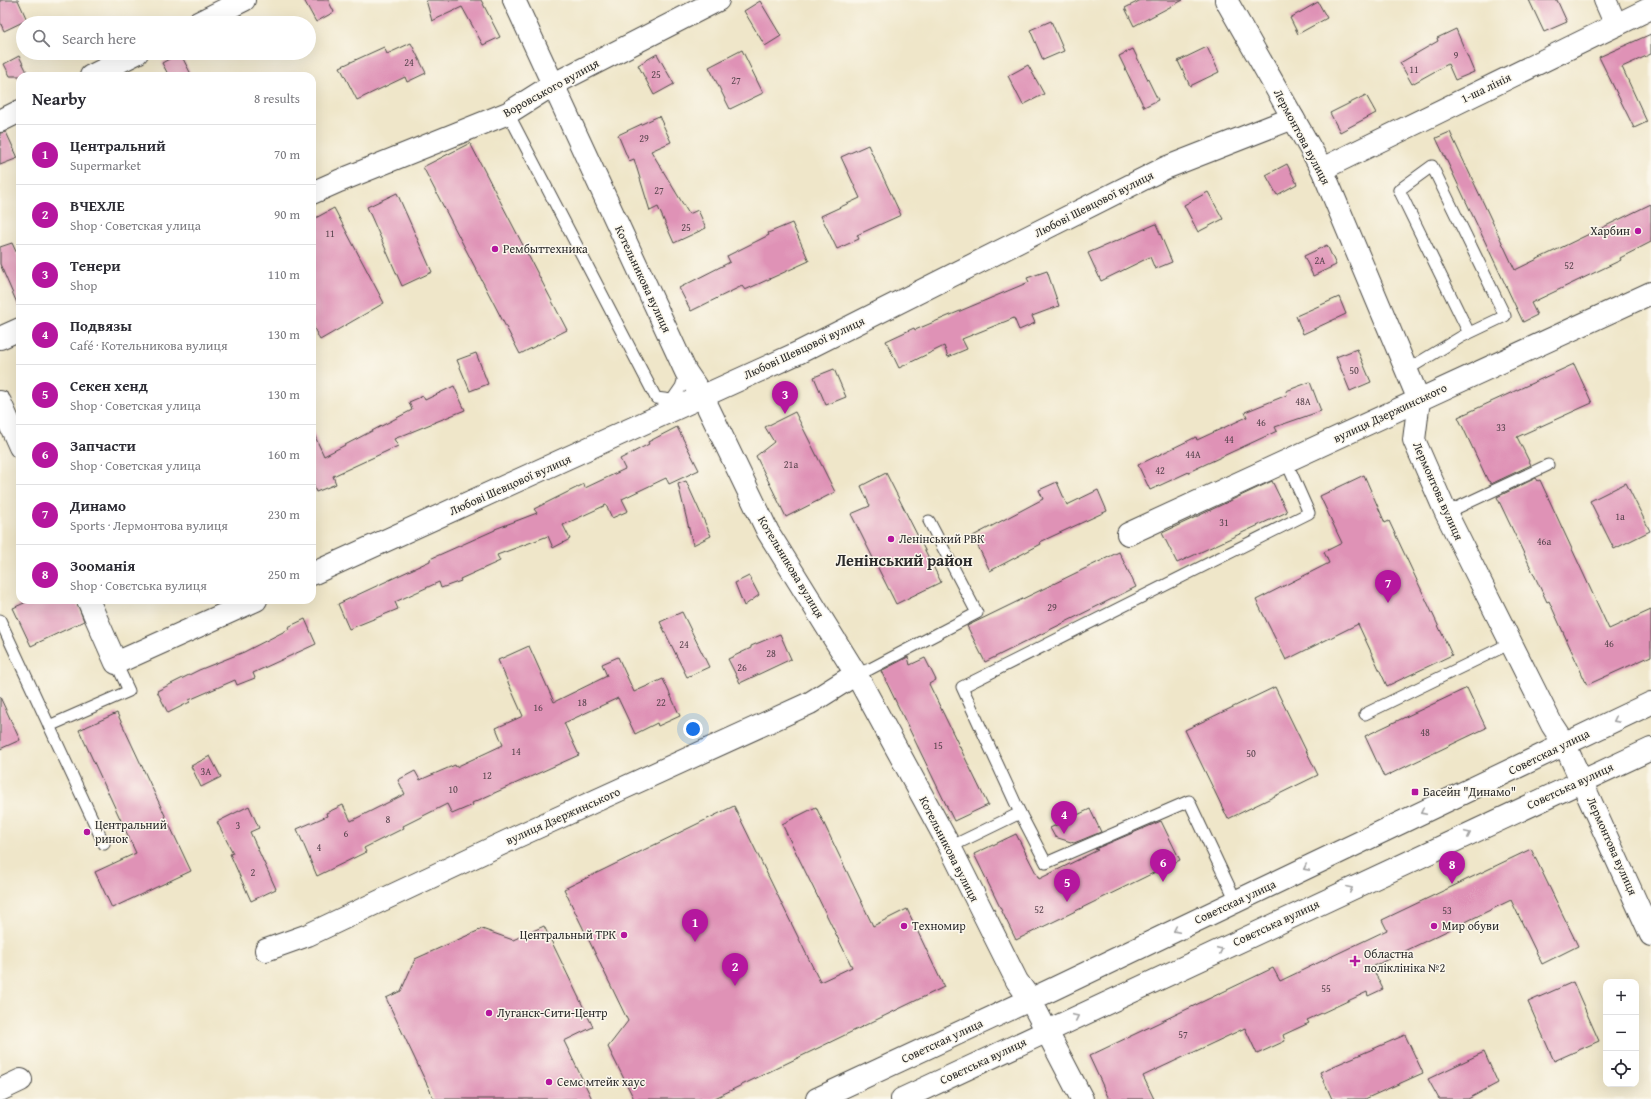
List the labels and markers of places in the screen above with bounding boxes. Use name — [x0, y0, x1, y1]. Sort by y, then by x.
place label: Харбин — [1590, 222, 1630, 239]
marker: Харбин — [1633, 226, 1643, 236]
place label: Рембыттехника — [503, 240, 588, 257]
marker: Рембыттехника — [490, 244, 500, 254]
pin: 3 — [772, 381, 798, 414]
place label: Ленінський РВК — [899, 530, 985, 547]
marker: Ленінський РВК — [886, 534, 896, 544]
pin: 7 — [1375, 570, 1401, 603]
place label: Басейн "Динамо" — [1423, 783, 1516, 800]
marker: Басейн "Динамо" — [1410, 787, 1420, 797]
pin: 4 — [1051, 801, 1077, 834]
place label: Центральний ринок — [95, 816, 167, 847]
marker: Центральний ринок — [82, 827, 92, 837]
pin: 6 — [1150, 849, 1176, 882]
pin: 8 — [1439, 851, 1465, 884]
pin: 5 — [1054, 869, 1080, 902]
pin: 1 — [682, 909, 708, 942]
place label: Техномир — [912, 917, 966, 934]
place label: Мир обуви — [1442, 917, 1499, 934]
marker: Техномир — [899, 921, 909, 931]
marker: Мир обуви — [1429, 921, 1439, 931]
place label: Центральный ТРК — [520, 926, 617, 943]
marker: Центральный ТРК — [619, 930, 629, 940]
place label: Областна поліклініка №2 — [1364, 945, 1445, 976]
pin: 2 — [722, 953, 748, 986]
marker: Областна поліклініка №2 — [1349, 955, 1361, 967]
place label: Луганск-Сити-Центр — [497, 1004, 608, 1021]
marker: Луганск-Сити-Центр — [484, 1008, 494, 1018]
place label: Семс мтейк хаус — [557, 1073, 646, 1090]
marker: Семс мтейк хаус — [544, 1077, 554, 1087]

